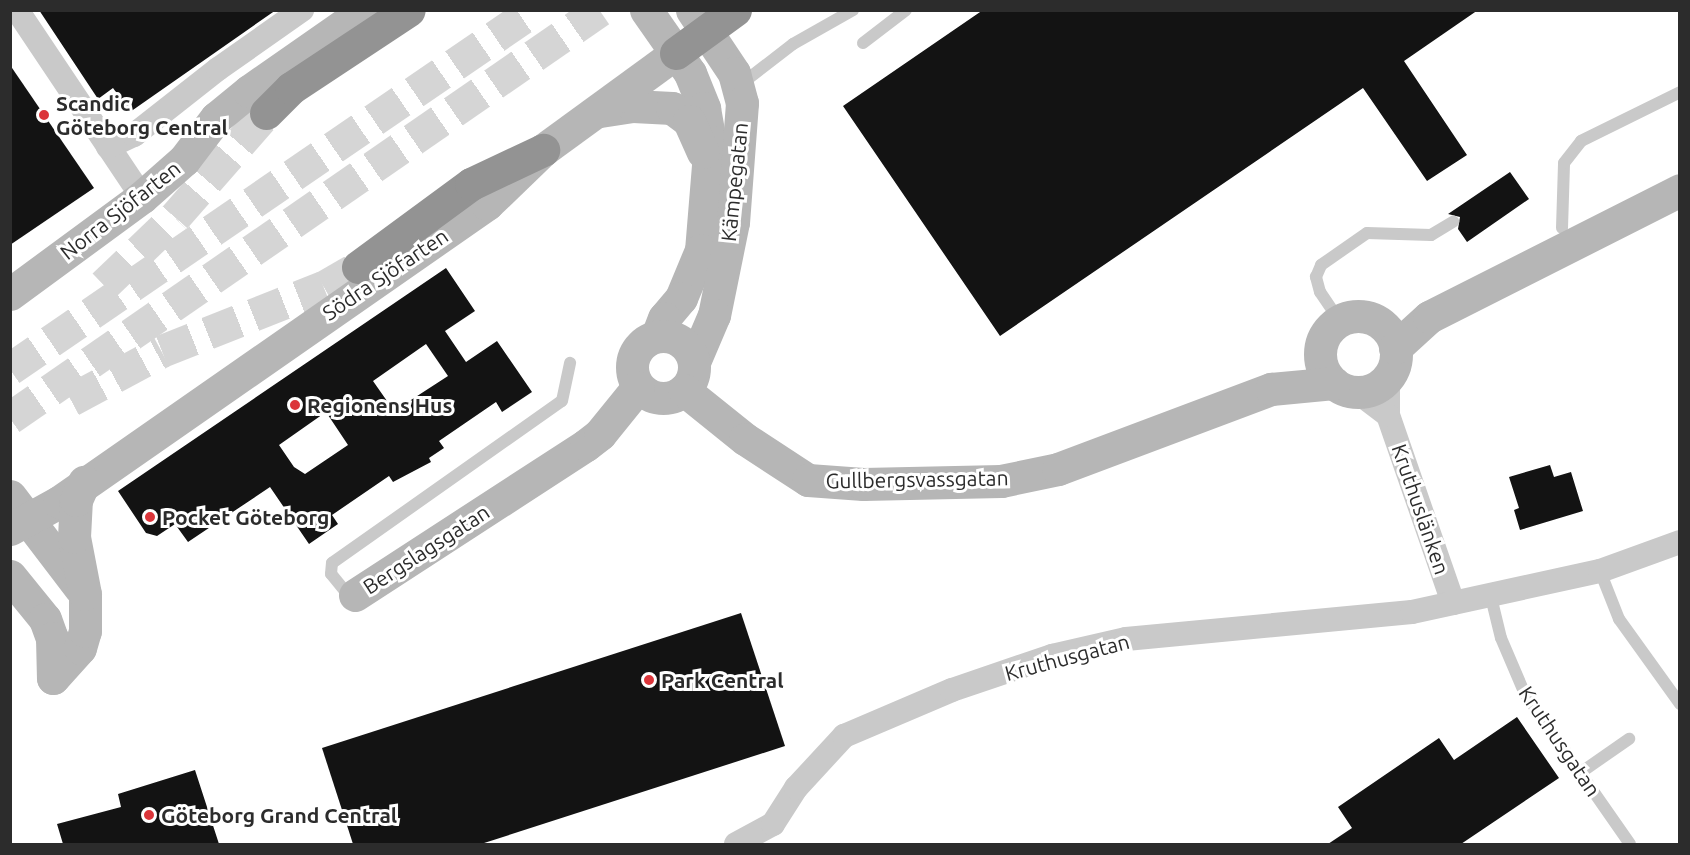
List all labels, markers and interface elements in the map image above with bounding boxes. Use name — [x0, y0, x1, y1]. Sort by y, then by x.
place label: Scandic Göteborg Central — [56, 90, 228, 140]
marker: Scandic Göteborg Central — [37, 108, 51, 122]
street label: Kämpegatan — [715, 121, 753, 243]
street label: Norra Sjöfarten — [55, 155, 185, 265]
street label: Södra Sjöfarten — [317, 223, 453, 325]
place label: Regionens Hus — [307, 392, 452, 418]
marker: Regionens Hus — [288, 398, 302, 412]
street label: Kruthuslänken — [1387, 440, 1455, 578]
street label: Gullbergsvassgatan — [825, 465, 1009, 493]
street label: Bergslagsgatan — [358, 499, 494, 599]
place label: Pocket Göteborg — [162, 504, 329, 530]
marker: Pocket Göteborg — [143, 510, 157, 524]
street label: Kruthusgatan — [1002, 628, 1132, 686]
place label: Park Central — [661, 667, 784, 693]
marker: Park Central — [642, 673, 656, 687]
street label: Kruthusgatan — [1514, 681, 1606, 801]
place label: Göteborg Grand Central — [161, 802, 397, 828]
marker: Göteborg Grand Central — [142, 808, 156, 822]

